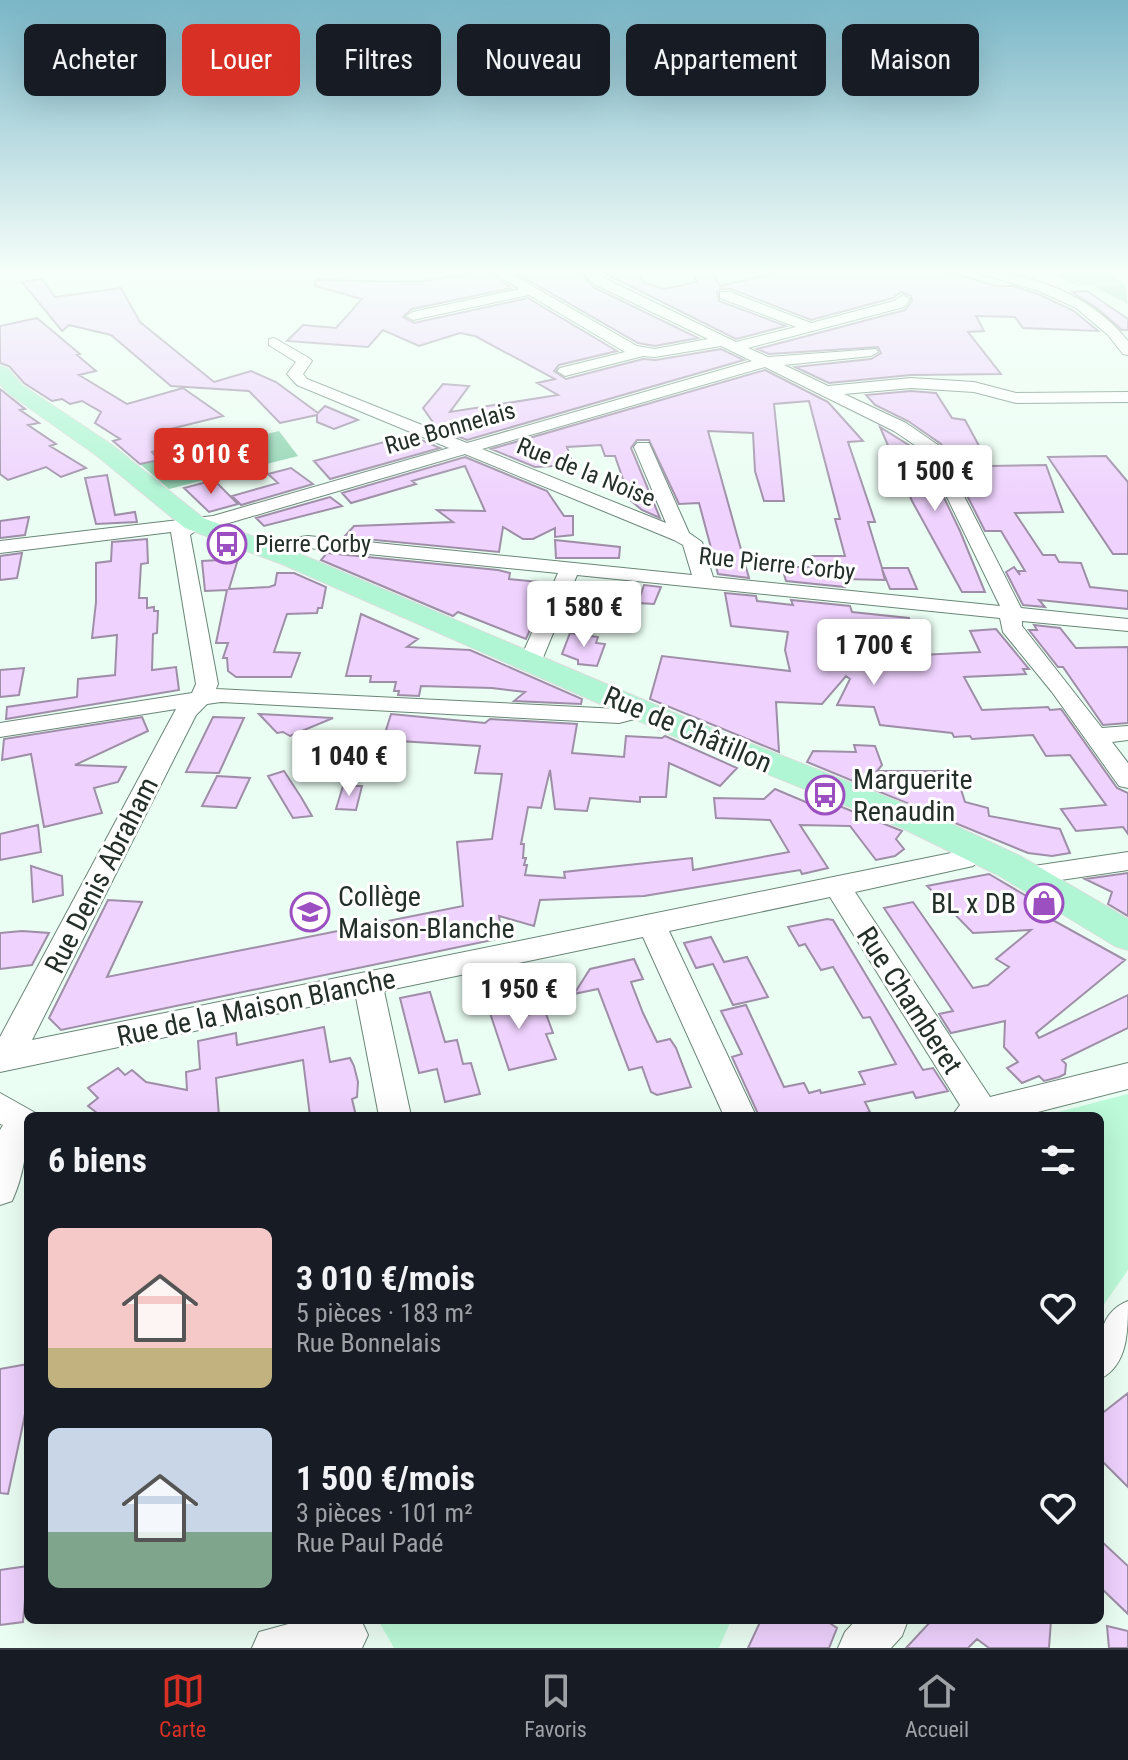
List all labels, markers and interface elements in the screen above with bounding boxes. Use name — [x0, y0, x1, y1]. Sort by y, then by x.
chip: Acheter — [24, 24, 166, 96]
chip: Louer — [182, 24, 300, 96]
chip: Filtres — [316, 24, 441, 96]
chip: Nouveau — [457, 24, 610, 96]
chip: Appartement — [626, 24, 826, 96]
chip: Maison — [842, 24, 979, 96]
street label: Rue Bonnelais — [382, 396, 518, 460]
pin: 3 010 € — [137, 428, 285, 496]
street label: Rue de la Noise — [513, 432, 659, 512]
text: 3 010 € — [172, 439, 250, 469]
pin: 1 500 € — [861, 445, 1009, 513]
text: 1 500 € — [896, 456, 974, 486]
bus stop icon: Pierre Corby — [206, 523, 248, 565]
place label: Pierre Corby — [255, 530, 371, 558]
street label: Rue Pierre Corby — [697, 542, 857, 586]
pin: 1 580 € — [510, 581, 658, 649]
text: 1 580 € — [545, 592, 623, 622]
pin: 1 700 € — [800, 619, 948, 687]
text: 1 700 € — [835, 630, 913, 660]
street label: Rue de Châtillon — [599, 679, 777, 780]
pin: 1 040 € — [275, 730, 423, 798]
text: 1 040 € — [310, 741, 388, 771]
place label: Marguerite Renaudin — [853, 763, 973, 828]
street label: Rue Denis Abraham — [38, 772, 165, 979]
bus stop icon: Marguerite Renaudin — [804, 774, 846, 816]
place label: Collège Maison-Blanche — [338, 880, 515, 945]
shop icon: BL x DB — [1023, 882, 1065, 924]
place label: BL x DB — [931, 887, 1016, 920]
school or university icon: Collège Maison-Blanche — [289, 891, 331, 933]
street label: Rue Chamberet — [850, 921, 969, 1080]
street label: Rue de la Maison Blanche — [114, 962, 398, 1053]
pin: 1 950 € — [445, 963, 593, 1031]
text: 1 950 € — [480, 974, 558, 1004]
icon: filters — [1036, 1138, 1080, 1182]
text: 6 biens — [48, 1140, 147, 1180]
text: 3 010 €/mois — [296, 1258, 475, 1298]
icon: home — [112, 1260, 208, 1356]
icon: heart — [1036, 1286, 1080, 1330]
text: 5 pièces · 183 m² — [296, 1298, 473, 1328]
text: Rue Bonnelais — [296, 1328, 441, 1358]
text: 1 500 €/mois — [296, 1458, 475, 1498]
icon: home — [112, 1460, 208, 1556]
icon: heart — [1036, 1486, 1080, 1530]
text: 3 pièces · 101 m² — [296, 1498, 473, 1528]
text: Rue Paul Padé — [296, 1528, 444, 1558]
tab: Carte — [159, 1669, 206, 1742]
tab: Favoris — [524, 1669, 587, 1742]
tab: Accueil — [905, 1669, 969, 1742]

